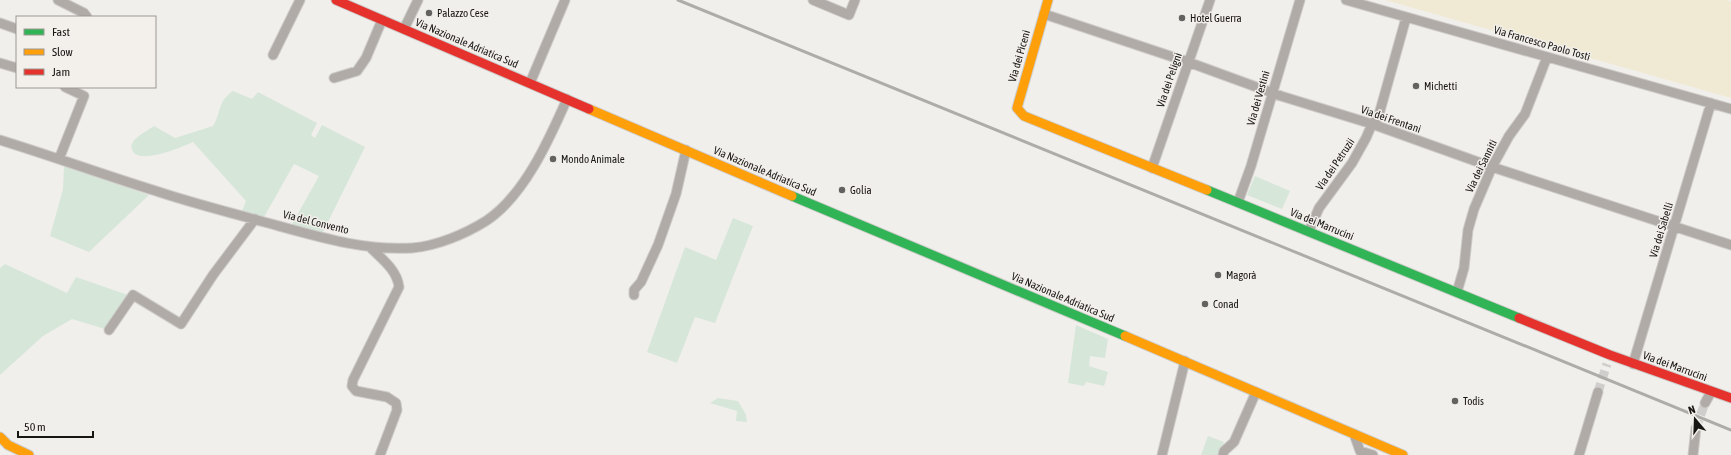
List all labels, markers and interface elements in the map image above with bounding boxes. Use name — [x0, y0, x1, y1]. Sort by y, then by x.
place label: Palazzo Cese — [437, 7, 489, 19]
marker: Palazzo Cese — [424, 8, 434, 18]
place label: Hotel Guerra — [1190, 12, 1242, 24]
marker: Hotel Guerra — [1177, 13, 1187, 23]
legend — [16, 16, 156, 88]
street label: Via Nazionale Adriatica Sud — [414, 16, 520, 70]
street label: Via Francesco Paolo Tosti — [1492, 23, 1592, 63]
text: Fast — [52, 25, 70, 39]
street label: Via dei Piceni — [1006, 29, 1032, 83]
text: Slow — [52, 45, 73, 59]
street label: Via dei Peligni — [1154, 51, 1184, 109]
text: Jam — [52, 65, 70, 79]
street label: Via dei Vestini — [1244, 69, 1272, 127]
place label: Michetti — [1424, 80, 1457, 92]
marker: Michetti — [1411, 81, 1421, 91]
street label: Via dei Frentani — [1359, 103, 1423, 135]
street label: Via dei Petruzii — [1313, 136, 1357, 192]
street label: Via dei Sanniti — [1463, 138, 1499, 194]
street label: Via Nazionale Adriatica Sud — [712, 144, 818, 198]
place label: Mondo Animale — [561, 153, 625, 165]
marker: Mondo Animale — [548, 154, 558, 164]
place label: Golia — [850, 184, 872, 196]
marker: Golia — [837, 185, 847, 195]
street label: Via dei Sabelli — [1647, 201, 1675, 259]
street label: Via dei Marrucini — [1288, 206, 1356, 242]
street label: Via del Convento — [282, 208, 350, 236]
place label: Magorà — [1226, 269, 1256, 281]
street label: Via Nazionale Adriatica Sud — [1010, 270, 1116, 324]
marker: Magorà — [1213, 270, 1223, 280]
place label: Conad — [1213, 298, 1239, 310]
marker: Conad — [1200, 299, 1210, 309]
street label: Via dei Marrucini — [1641, 349, 1709, 383]
place label: Todis — [1463, 395, 1484, 407]
marker: Todis — [1450, 396, 1460, 406]
north arrow — [1675, 399, 1715, 439]
text: N — [1687, 403, 1697, 416]
scale bar — [18, 413, 93, 439]
text: 50 m — [24, 420, 46, 434]

